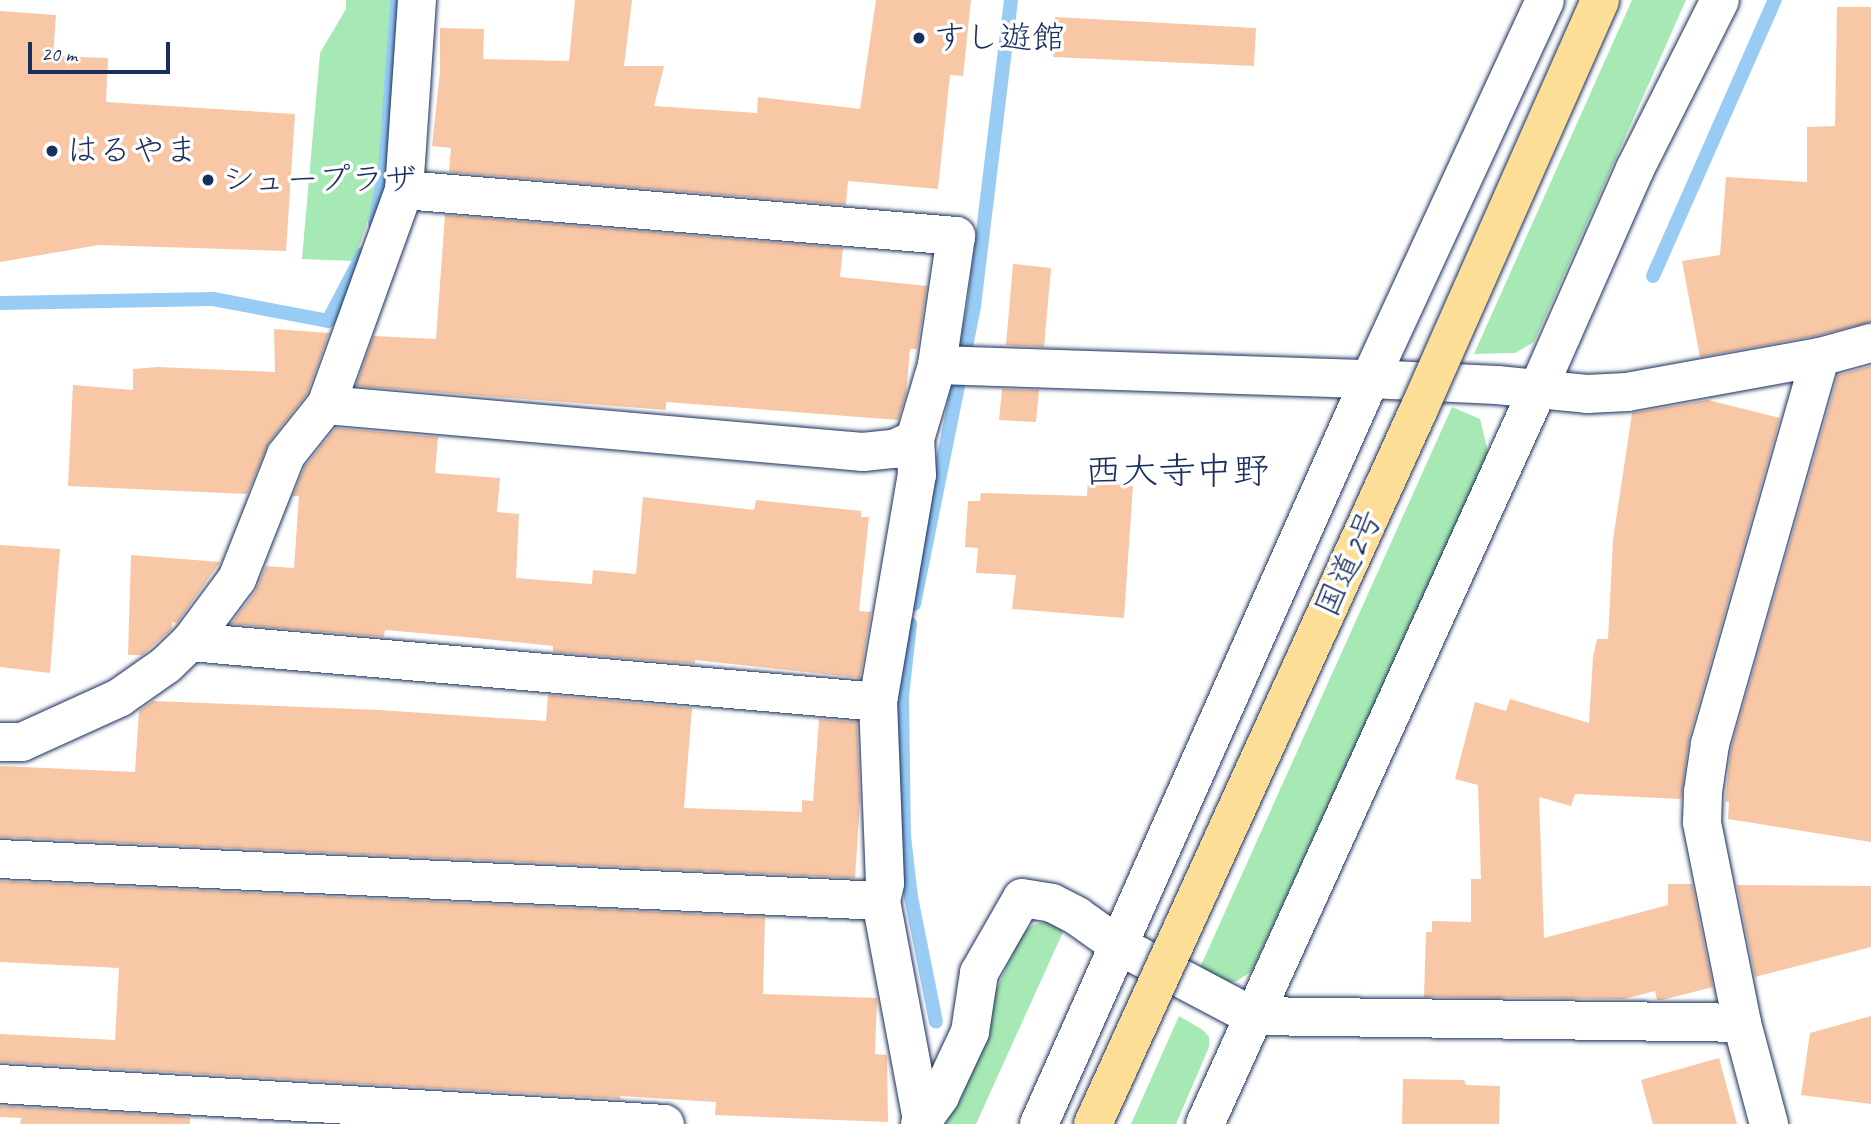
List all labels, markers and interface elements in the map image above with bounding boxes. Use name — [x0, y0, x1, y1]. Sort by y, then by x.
place label: すし遊館 — [933, 18, 1065, 58]
scale bar — [32, 28, 173, 72]
marker: すし遊館 — [911, 30, 927, 46]
text: 20 m — [41, 41, 77, 67]
place label: はるやま — [66, 131, 198, 171]
marker: はるやま — [44, 143, 60, 159]
place label: シュープラザ — [222, 160, 420, 200]
marker: シュープラザ — [200, 172, 216, 188]
district label: 西大寺中野 — [1085, 449, 1269, 493]
street label: 国道2号 — [1307, 503, 1391, 623]

